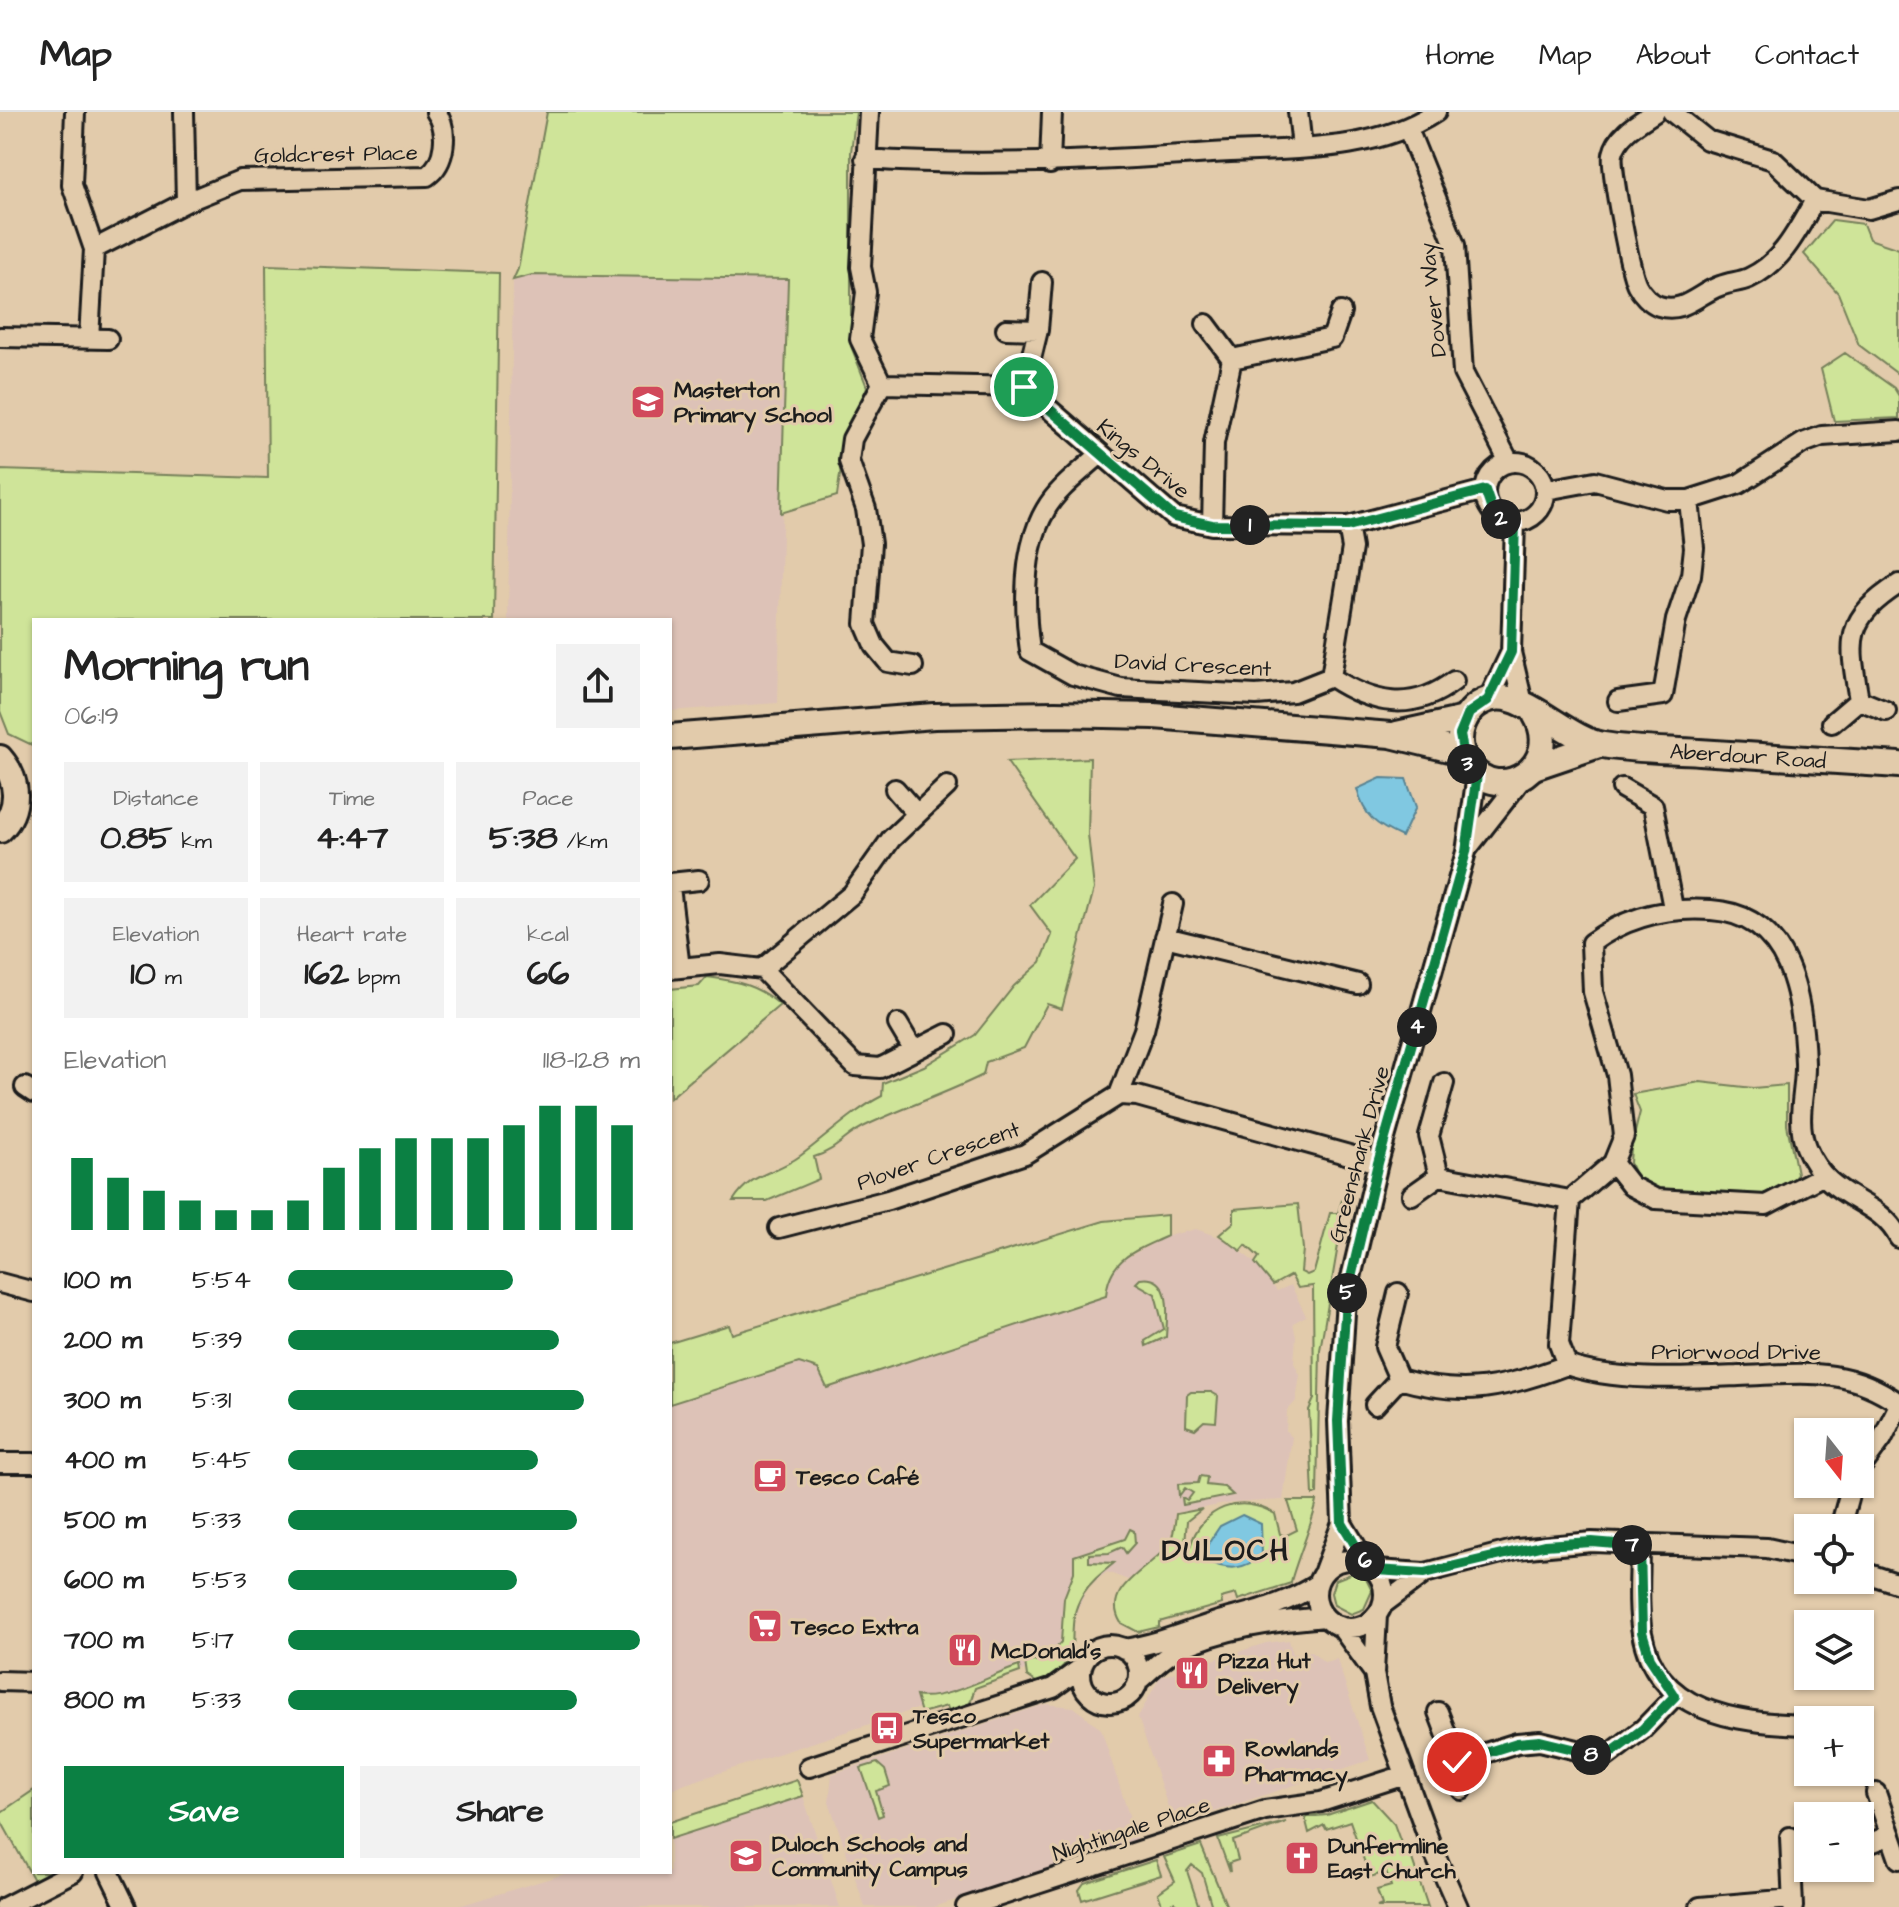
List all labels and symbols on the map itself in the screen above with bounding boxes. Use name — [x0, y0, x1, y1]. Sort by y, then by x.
street label: Goldcrest Place — [254, 138, 418, 171]
street label: Dover Way — [1412, 241, 1456, 359]
pin — [990, 353, 1058, 421]
place label: Masterton Primary School — [674, 375, 833, 433]
school or university icon: Masterton Primary School — [629, 383, 667, 421]
street label: Kings Drive — [1089, 412, 1196, 507]
pin: 2 — [1481, 499, 1521, 539]
pin: 1 — [1230, 505, 1270, 545]
street label: David Crescent — [1114, 646, 1272, 685]
street label: Aberdour Road — [1669, 737, 1827, 777]
pin: 3 — [1447, 744, 1487, 784]
pin: 4 — [1397, 1007, 1437, 1047]
street label: Greenshank Drive — [1321, 1063, 1398, 1246]
street label: Plover Crescent — [853, 1114, 1024, 1199]
pin: 5 — [1327, 1273, 1367, 1313]
street label: Priorwood Drive — [1651, 1337, 1821, 1368]
north arrow — [1794, 1418, 1874, 1498]
cafe icon: Tesco Café — [751, 1457, 789, 1495]
place label: Tesco Café — [795, 1462, 920, 1493]
pin: 7 — [1612, 1525, 1652, 1565]
district label: DULOCH — [1162, 1530, 1290, 1572]
pin: 6 — [1345, 1541, 1385, 1581]
supermarket icon: Tesco Extra — [746, 1607, 784, 1645]
place label: Tesco Extra — [790, 1612, 919, 1643]
restaurant icon: McDonald's — [946, 1631, 984, 1669]
place label: McDonald's — [991, 1636, 1101, 1667]
place label: Pizza Hut Delivery — [1218, 1646, 1312, 1704]
restaurant icon: Pizza Hut Delivery — [1173, 1654, 1211, 1692]
place label: Tesco Supermarket — [912, 1701, 1050, 1757]
bus stop icon: Tesco Supermarket — [868, 1709, 906, 1747]
pin — [1423, 1728, 1491, 1796]
place label: Rowlands Pharmacy — [1245, 1734, 1348, 1792]
pin: 8 — [1571, 1735, 1611, 1775]
pharmacy icon: Rowlands Pharmacy — [1200, 1742, 1238, 1780]
street label: Nightingale Place — [1049, 1789, 1215, 1870]
place label: Duloch Schools and Community Campus — [772, 1829, 968, 1887]
place label: Dunfermline East Church — [1328, 1831, 1457, 1887]
school or university icon: Duloch Schools and Community Campus — [727, 1837, 765, 1875]
church icon: Dunfermline East Church — [1283, 1839, 1321, 1877]

